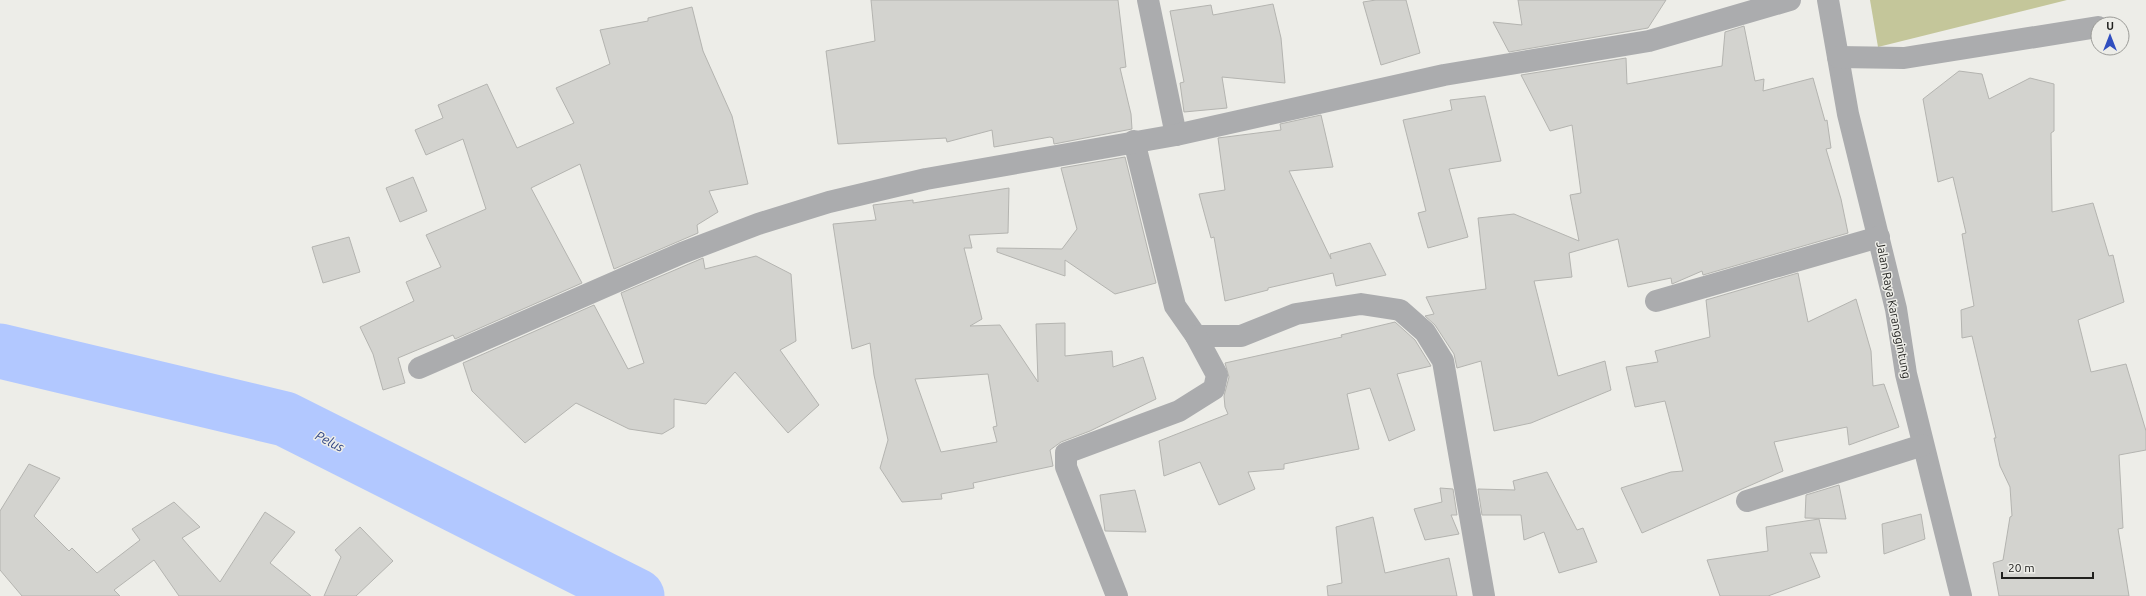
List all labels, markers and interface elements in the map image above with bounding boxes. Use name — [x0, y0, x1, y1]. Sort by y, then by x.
north arrow — [2090, 16, 2130, 56]
text: U — [2106, 20, 2114, 32]
street label: Jalan Raya Karanggintung — [1874, 240, 1914, 380]
water label: Pelus — [313, 428, 347, 454]
scale bar — [2002, 554, 2093, 580]
text: 20 m — [2008, 561, 2035, 574]

